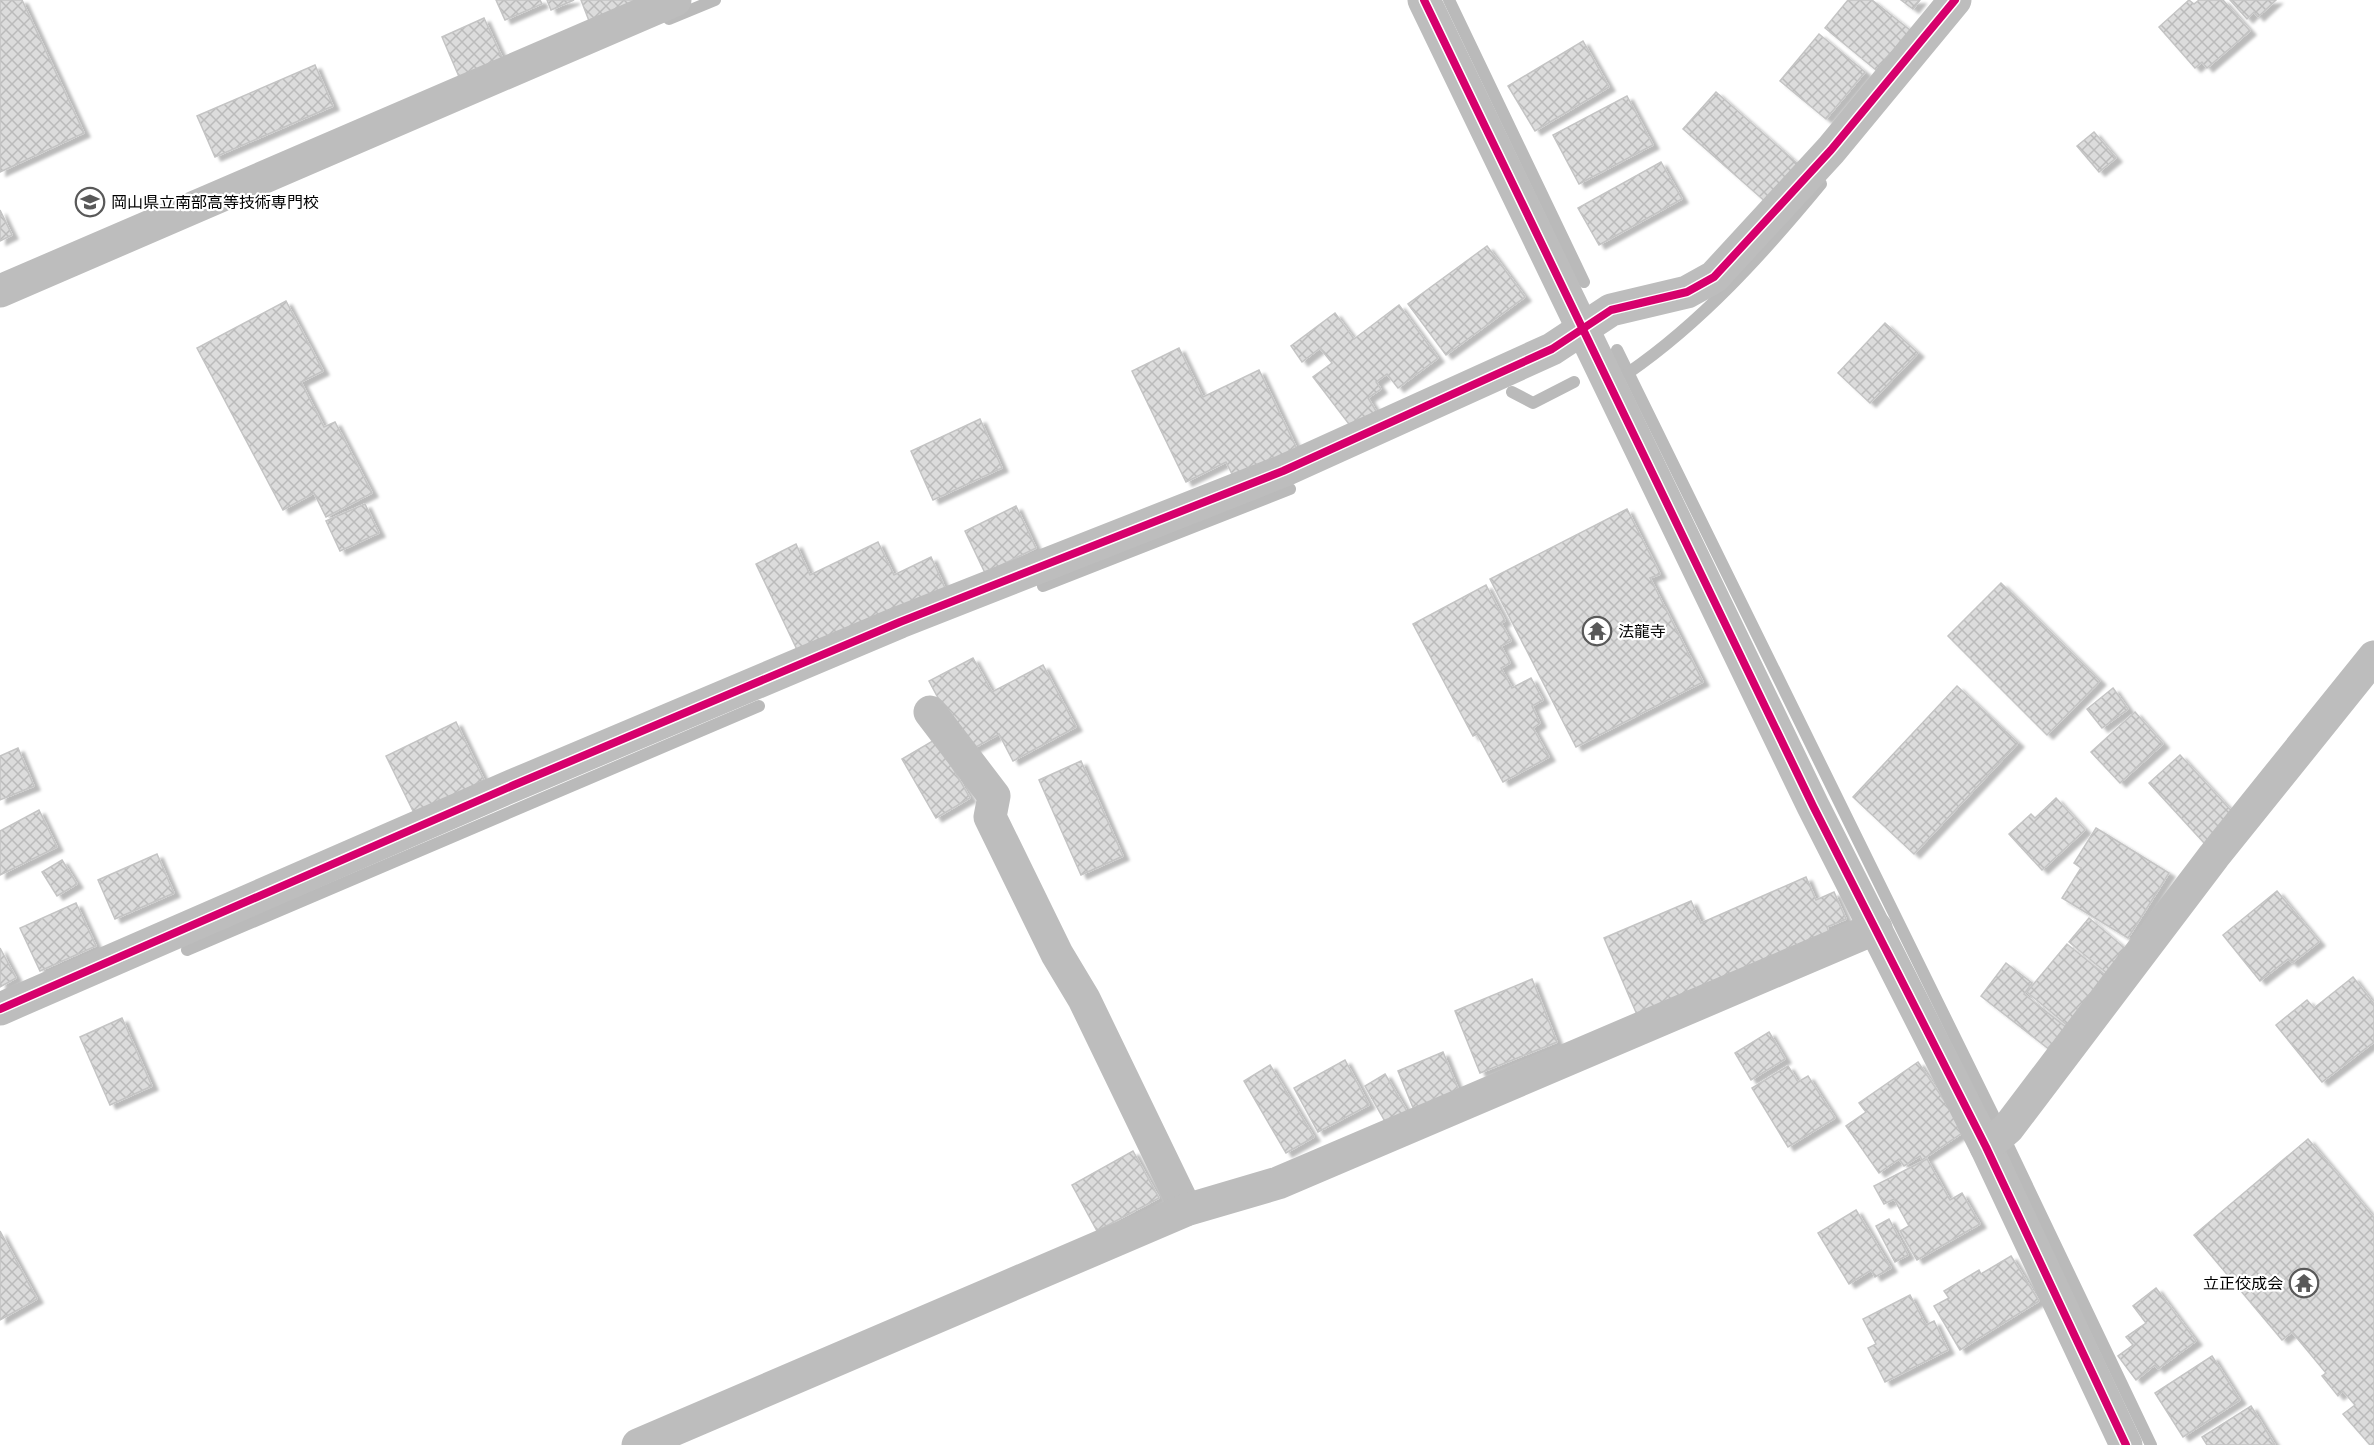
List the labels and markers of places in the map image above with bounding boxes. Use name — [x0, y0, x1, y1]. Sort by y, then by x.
school or university icon: 岡山県立南部高等技術専門校 — [74, 186, 106, 218]
place label: 岡山県立南部高等技術専門校 — [111, 191, 319, 213]
temple icon: 法龍寺 — [1581, 615, 1613, 647]
place label: 法龍寺 — [1618, 620, 1666, 642]
temple icon: 立正佼成会 — [2288, 1267, 2320, 1299]
place label: 立正佼成会 — [2203, 1272, 2283, 1294]

